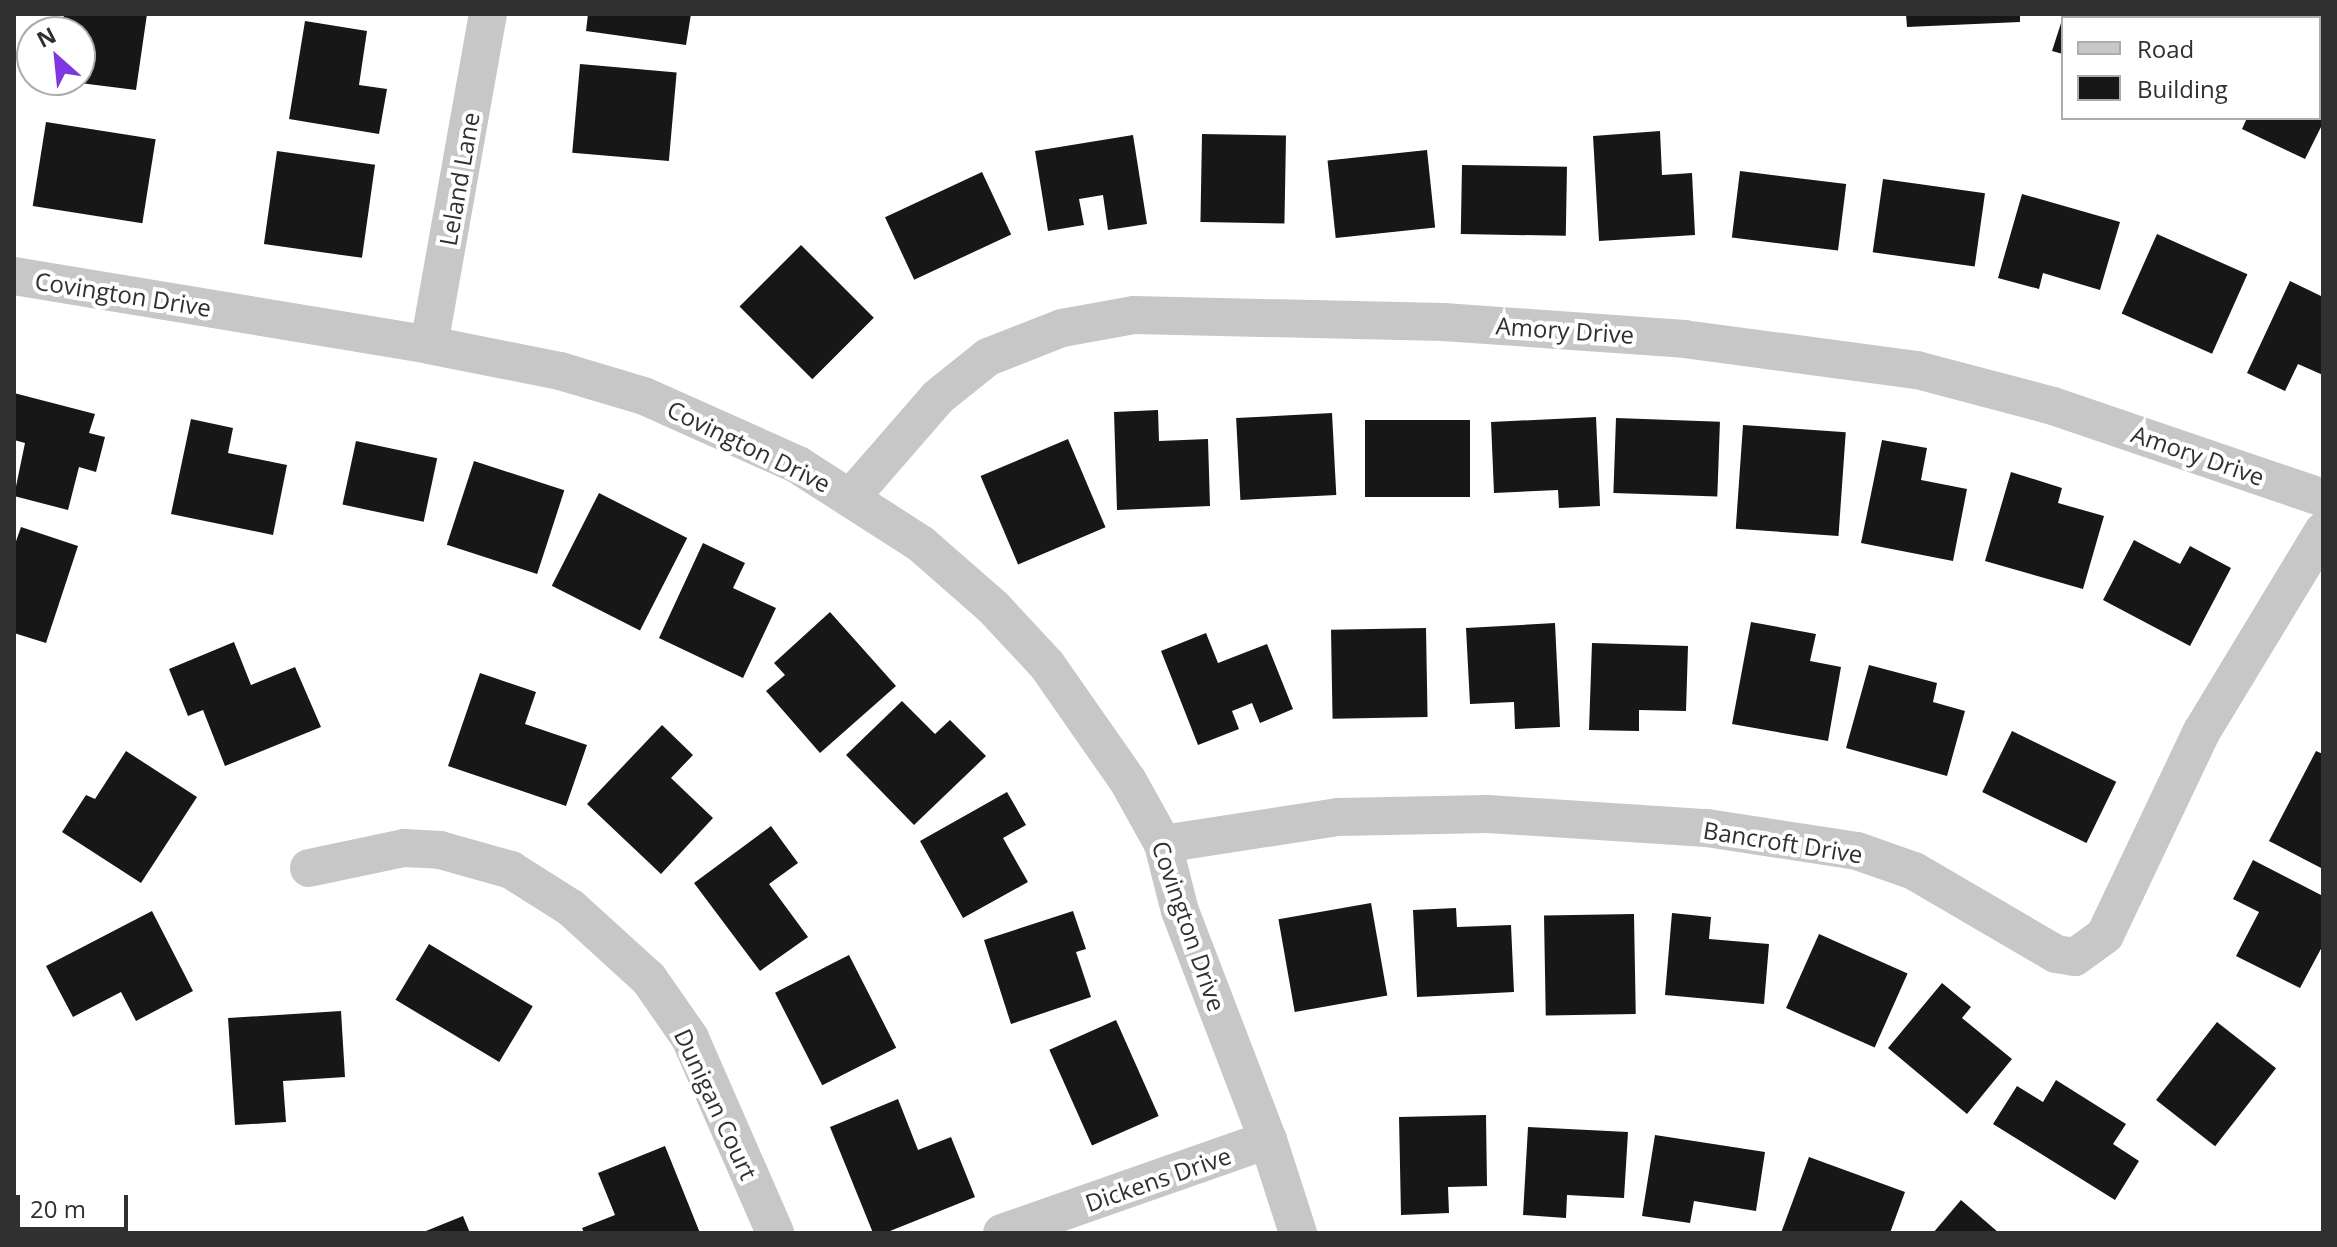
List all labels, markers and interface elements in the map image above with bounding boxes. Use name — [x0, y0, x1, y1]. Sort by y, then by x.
north arrow — [16, 16, 96, 96]
legend — [2061, 16, 2321, 120]
text: N — [31, 19, 61, 54]
text: Road — [2137, 32, 2194, 65]
text: Building — [2137, 72, 2228, 105]
street label: Leland Lane — [433, 110, 485, 248]
street label: Covington Drive — [33, 266, 213, 322]
street label: Amory Drive — [1495, 311, 1635, 349]
street label: Covington Drive — [663, 394, 835, 498]
street label: Amory Drive — [2128, 419, 2268, 491]
street label: Bancroft Drive — [1701, 815, 1865, 869]
street label: Covington Drive — [1146, 837, 1232, 1015]
street label: Dunigan Court — [669, 1024, 763, 1184]
street label: Dickens Drive — [1081, 1141, 1235, 1217]
scale bar — [20, 1179, 132, 1229]
text: 20 m — [30, 1192, 86, 1225]

